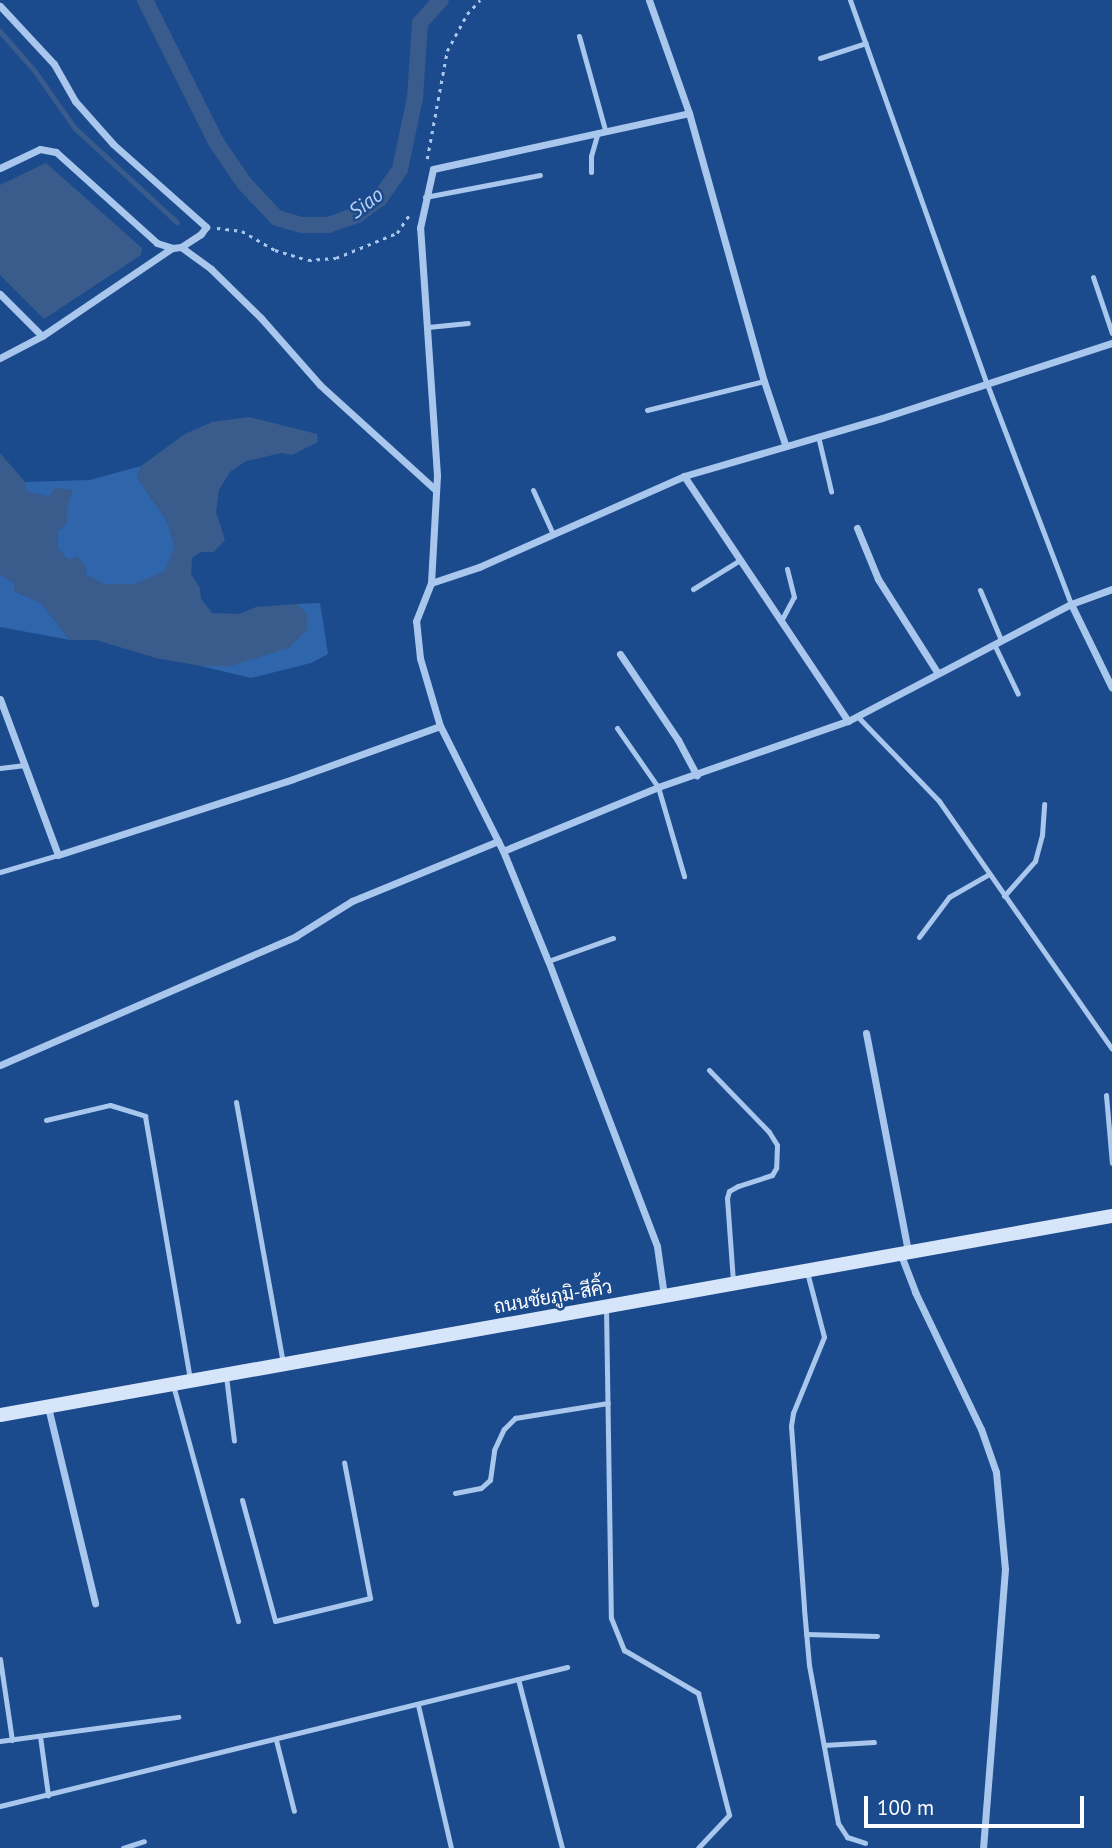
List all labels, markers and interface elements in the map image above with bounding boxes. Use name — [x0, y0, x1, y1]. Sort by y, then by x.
water label: Siao — [344, 182, 388, 224]
street label: ถนนชัยภูมิ-สีคิ้ว — [492, 1275, 614, 1319]
scale bar — [867, 1782, 1088, 1826]
text: 100 m — [877, 1794, 934, 1821]

